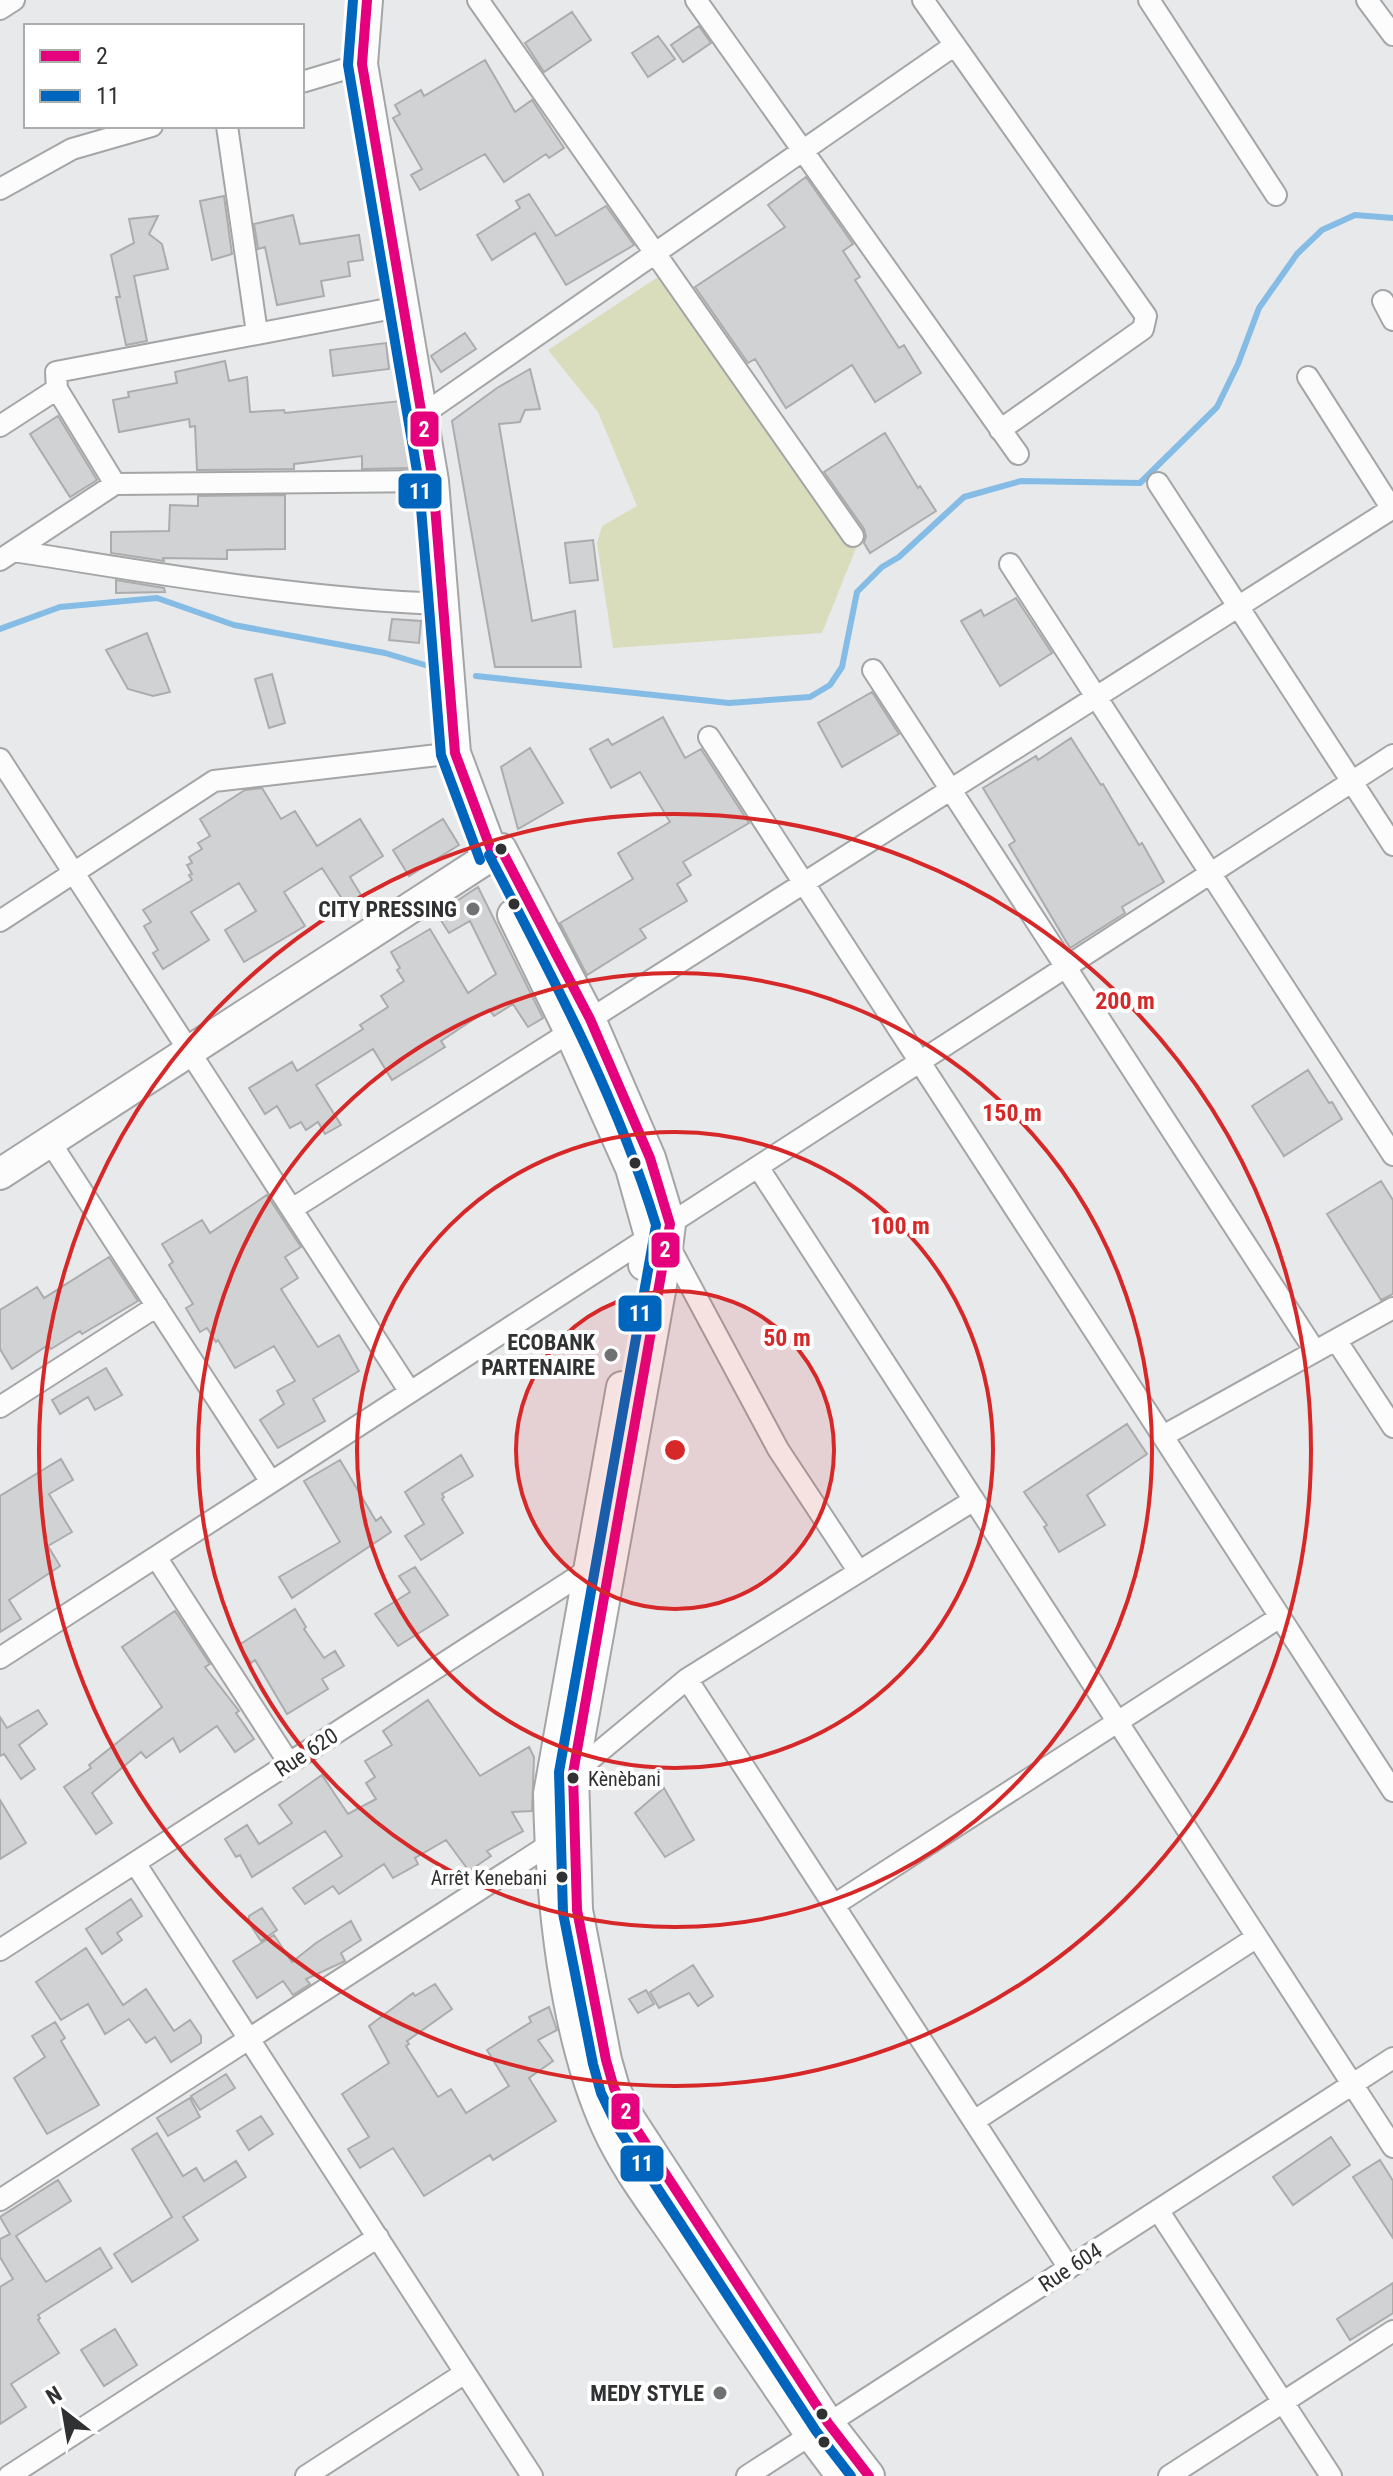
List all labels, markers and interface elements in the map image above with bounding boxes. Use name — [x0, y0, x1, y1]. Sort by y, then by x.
legend — [24, 24, 304, 128]
text: 2 — [96, 42, 108, 70]
text: 11 — [96, 82, 120, 110]
line badge: 2 — [409, 410, 440, 448]
text: 2 — [418, 417, 430, 442]
line badge: 11 — [397, 472, 443, 510]
text: 11 — [409, 479, 431, 504]
unlabelled marker — [493, 841, 509, 857]
unlabelled marker — [506, 896, 522, 912]
place label: CITY PRESSING — [318, 897, 457, 922]
marker: CITY PRESSING — [464, 900, 482, 918]
text: 200 m — [1095, 987, 1155, 1015]
text: 150 m — [982, 1099, 1042, 1127]
unlabelled marker — [627, 1155, 643, 1171]
text: 100 m — [870, 1212, 930, 1240]
line badge: 2 — [650, 1231, 681, 1269]
text: 2 — [659, 1237, 671, 1262]
line badge: 11 — [617, 1294, 663, 1333]
text: 11 — [629, 1301, 651, 1326]
text: 50 m — [763, 1324, 811, 1352]
place label: ECOBANK PARTENAIRE — [481, 1330, 596, 1380]
marker: ECOBANK PARTENAIRE — [602, 1346, 620, 1364]
centre of rings — [661, 1436, 689, 1464]
street label: Rue 620 — [270, 1723, 343, 1782]
place label: Kènèbani — [588, 1767, 661, 1791]
marker: Kènèbani — [565, 1770, 581, 1786]
place label: Arrêt Kenebani — [431, 1866, 547, 1890]
marker: Arrêt Kenebani — [554, 1869, 570, 1885]
line badge: 2 — [610, 2092, 641, 2131]
text: 2 — [620, 2099, 632, 2124]
line badge: 11 — [619, 2144, 665, 2183]
text: 11 — [631, 2151, 653, 2176]
street label: Rue 604 — [1034, 2238, 1107, 2297]
north arrow — [24, 2372, 104, 2452]
text: N — [42, 2381, 66, 2409]
place label: MEDY STYLE — [590, 2381, 704, 2406]
marker: MEDY STYLE — [711, 2384, 729, 2402]
unlabelled marker — [814, 2406, 830, 2422]
unlabelled marker — [816, 2434, 832, 2450]

